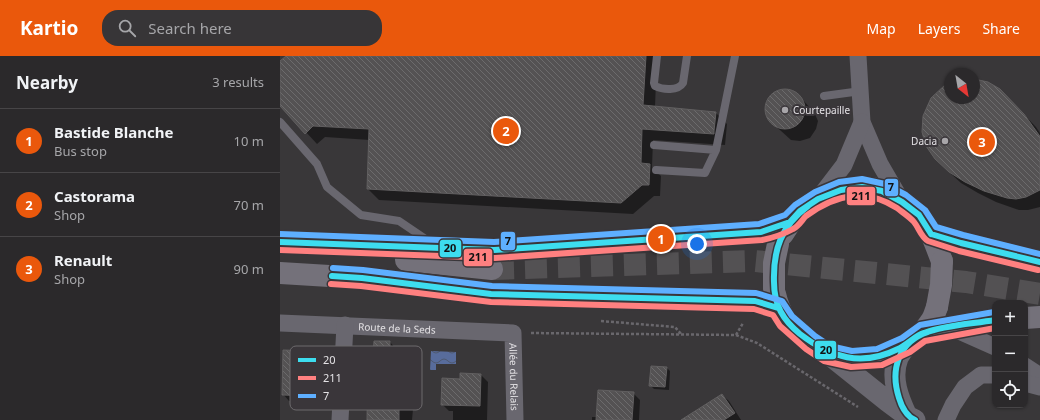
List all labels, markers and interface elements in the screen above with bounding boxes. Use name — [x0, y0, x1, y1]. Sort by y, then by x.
search box — [102, 10, 382, 46]
text: Kartio — [20, 15, 78, 41]
icon: search — [116, 17, 138, 39]
text: Search here — [148, 18, 232, 38]
text: Map — [867, 19, 896, 38]
text: Layers — [918, 19, 960, 38]
text: Share — [982, 19, 1020, 38]
north arrow — [944, 68, 980, 104]
text: Nearby — [16, 71, 78, 94]
text: 3 results — [212, 73, 264, 91]
place label: Courtepaille — [793, 103, 850, 117]
marker: Courtepaille — [780, 105, 790, 115]
pin: 2 — [493, 116, 519, 146]
text: Bastide Blanche — [54, 122, 173, 142]
pin: 3 — [969, 127, 995, 157]
text: 1 — [25, 132, 33, 150]
text: 10 m — [234, 132, 264, 150]
place label: Dacia — [911, 134, 937, 148]
marker: Dacia — [940, 136, 950, 146]
text: Bus stop — [54, 142, 107, 160]
line badge: 7 — [884, 178, 899, 197]
text: 7 — [888, 179, 894, 194]
text: Castorama — [54, 186, 135, 206]
line badge: 211 — [846, 186, 876, 206]
text: 211 — [852, 188, 870, 203]
text: 2 — [25, 196, 33, 214]
text: 70 m — [234, 196, 264, 214]
text: Shop — [54, 206, 85, 224]
pin: 1 — [648, 224, 674, 254]
line badge: 7 — [500, 231, 516, 251]
text: 7 — [505, 233, 511, 248]
your location — [687, 234, 707, 254]
line badge: 20 — [439, 239, 462, 258]
text: 20 — [444, 240, 456, 255]
line badge: 211 — [463, 248, 493, 267]
text: 211 — [469, 249, 487, 264]
text: Renault — [54, 250, 112, 270]
text: 3 — [25, 260, 33, 278]
text: 90 m — [234, 260, 264, 278]
text: Shop — [54, 270, 85, 288]
map controls — [992, 300, 1028, 408]
button: + — [992, 300, 1028, 336]
street label: Route de la Seds — [358, 319, 436, 337]
button: − — [992, 336, 1028, 372]
line badge: 20 — [814, 340, 837, 360]
text: 20 — [820, 342, 832, 357]
street label: Allée du Relais — [506, 343, 522, 411]
legend — [290, 346, 422, 410]
text: 20 — [323, 352, 336, 367]
text: 211 — [323, 370, 342, 385]
button: locate — [992, 372, 1028, 408]
text: 7 — [323, 388, 329, 403]

